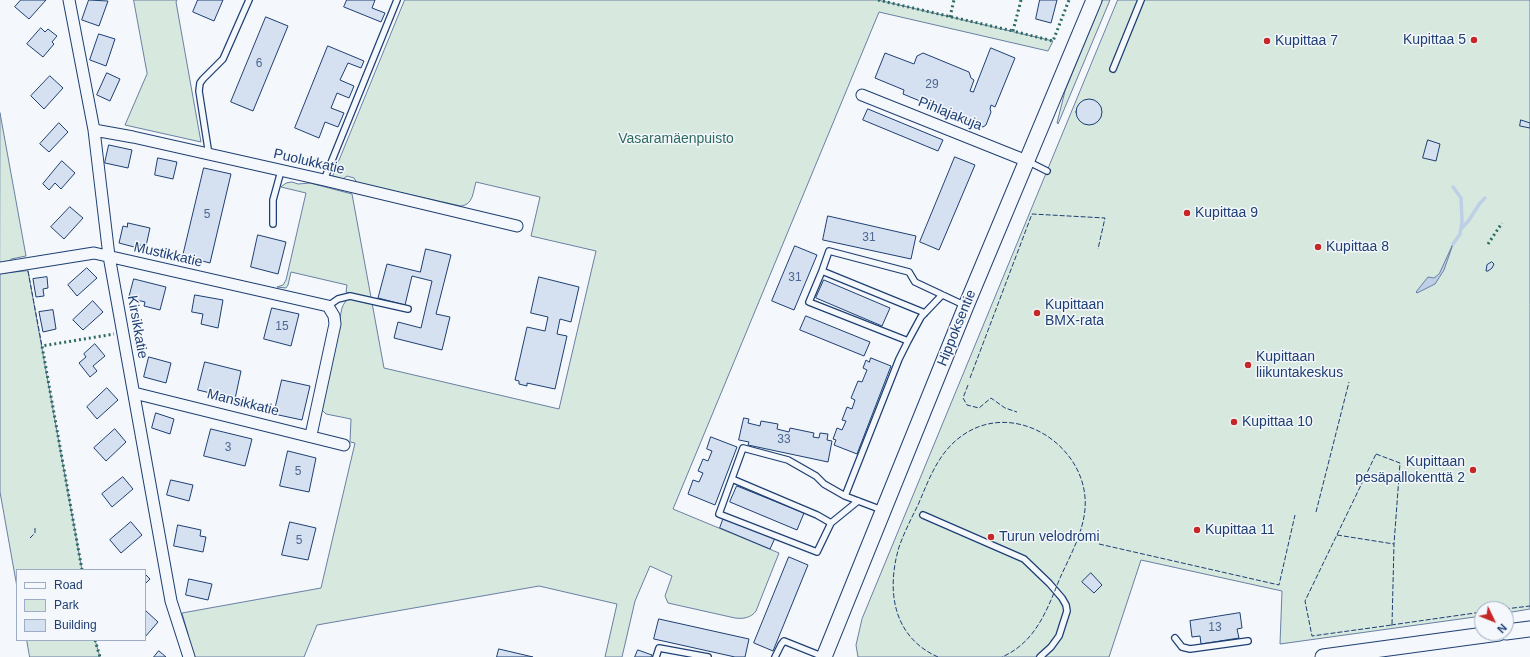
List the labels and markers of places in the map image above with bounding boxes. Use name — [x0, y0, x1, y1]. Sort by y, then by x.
place label: Kupittaa 5 — [1403, 32, 1466, 48]
place label: Kupittaa 7 — [1275, 33, 1338, 49]
marker: Kupittaa 5 — [1469, 35, 1479, 45]
marker: Kupittaa 7 — [1262, 36, 1272, 46]
place label: Kupittaa 9 — [1195, 205, 1258, 221]
marker: Kupittaa 9 — [1182, 208, 1192, 218]
place label: Kupittaa 8 — [1326, 239, 1389, 255]
marker: Kupittaa 8 — [1313, 242, 1323, 252]
place label: Kupittaan BMX-rata — [1045, 297, 1104, 330]
marker: Kupittaan BMX-rata — [1032, 308, 1042, 318]
place label: Kupittaan liikuntakeskus — [1256, 349, 1343, 382]
marker: Kupittaan liikuntakeskus — [1243, 360, 1253, 370]
place label: Kupittaa 10 — [1242, 414, 1313, 430]
marker: Kupittaa 10 — [1229, 417, 1239, 427]
place label: Kupittaan pesäpallokenttä 2 — [1355, 454, 1465, 486]
marker: Kupittaan pesäpallokenttä 2 — [1468, 465, 1478, 475]
place label: Kupittaa 11 — [1205, 522, 1275, 538]
marker: Kupittaa 11 — [1192, 525, 1202, 535]
place label: Turun velodromi — [999, 529, 1100, 545]
marker: Turun velodromi — [986, 532, 996, 542]

